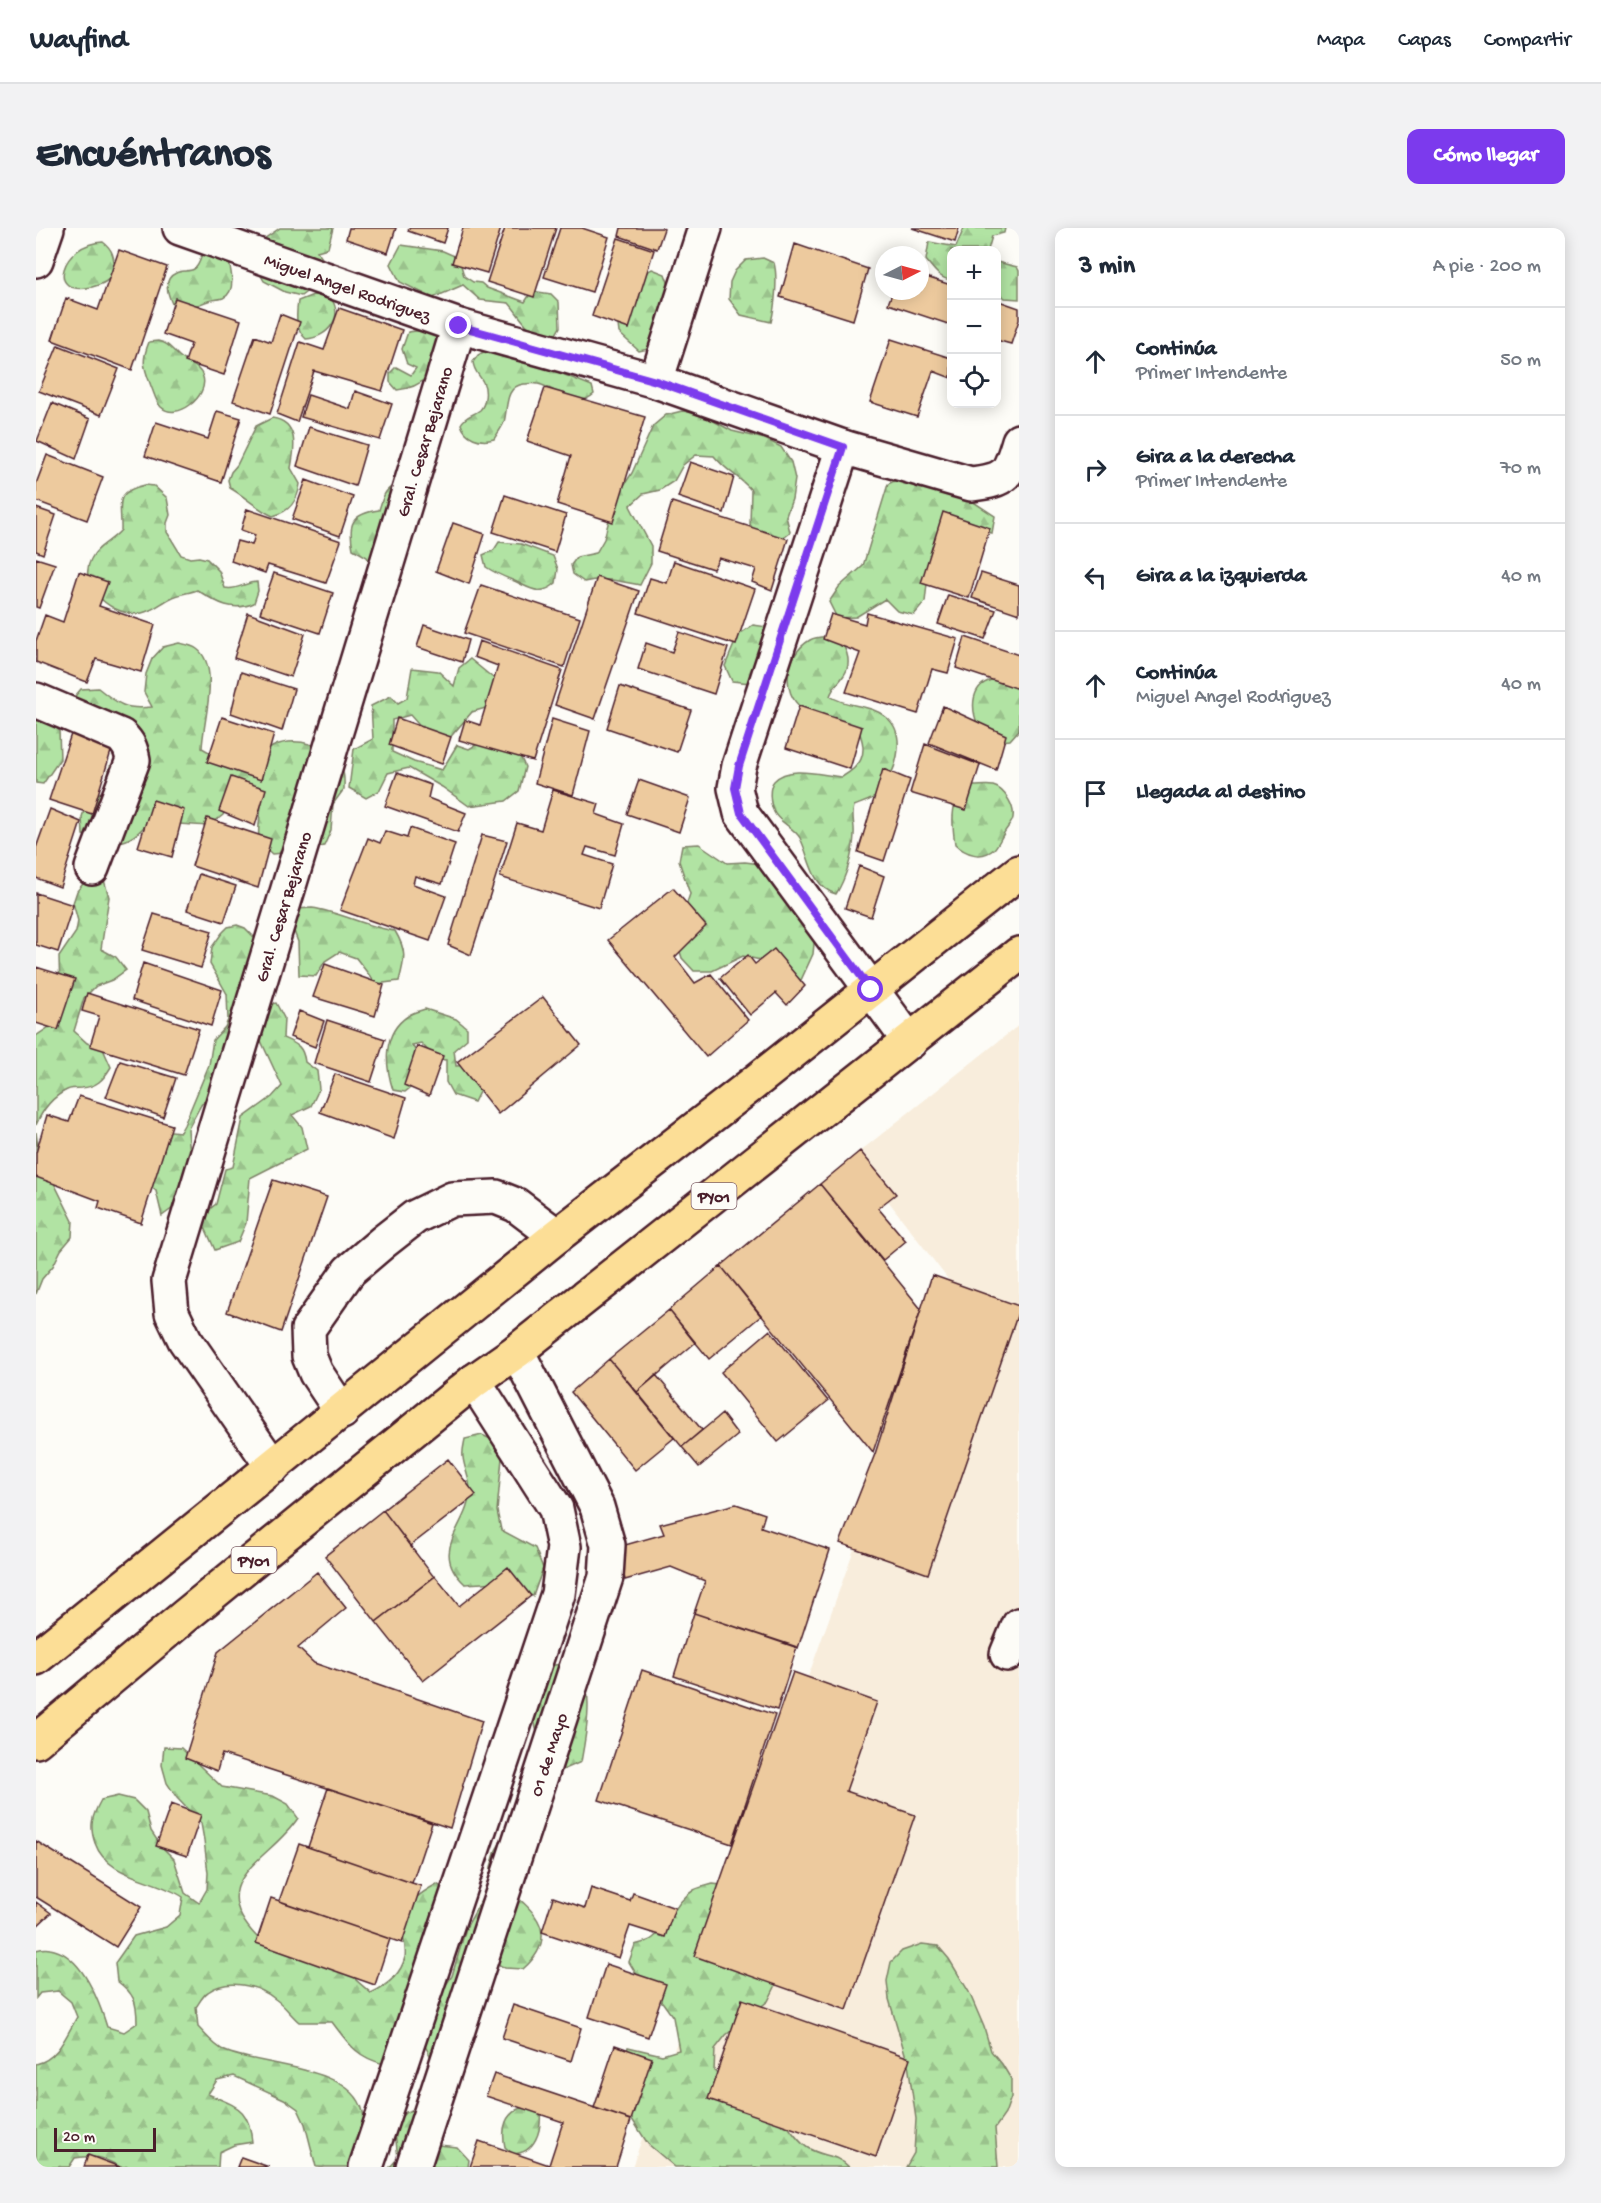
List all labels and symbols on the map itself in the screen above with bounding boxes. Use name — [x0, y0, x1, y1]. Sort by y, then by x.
north arrow — [875, 246, 929, 300]
street label: Miguel Angel Rodriguez — [261, 250, 434, 329]
route end — [445, 312, 471, 338]
street label: Gral. Cesar Bejarano — [394, 365, 459, 520]
street label: Gral. Cesar Bejarano — [252, 830, 318, 985]
route start — [857, 976, 883, 1002]
road number: PY01 — [692, 1183, 736, 1209]
road number: PY01 — [232, 1547, 276, 1573]
street label: 01 de Mayo — [527, 1711, 574, 1800]
scale bar — [54, 2125, 156, 2152]

